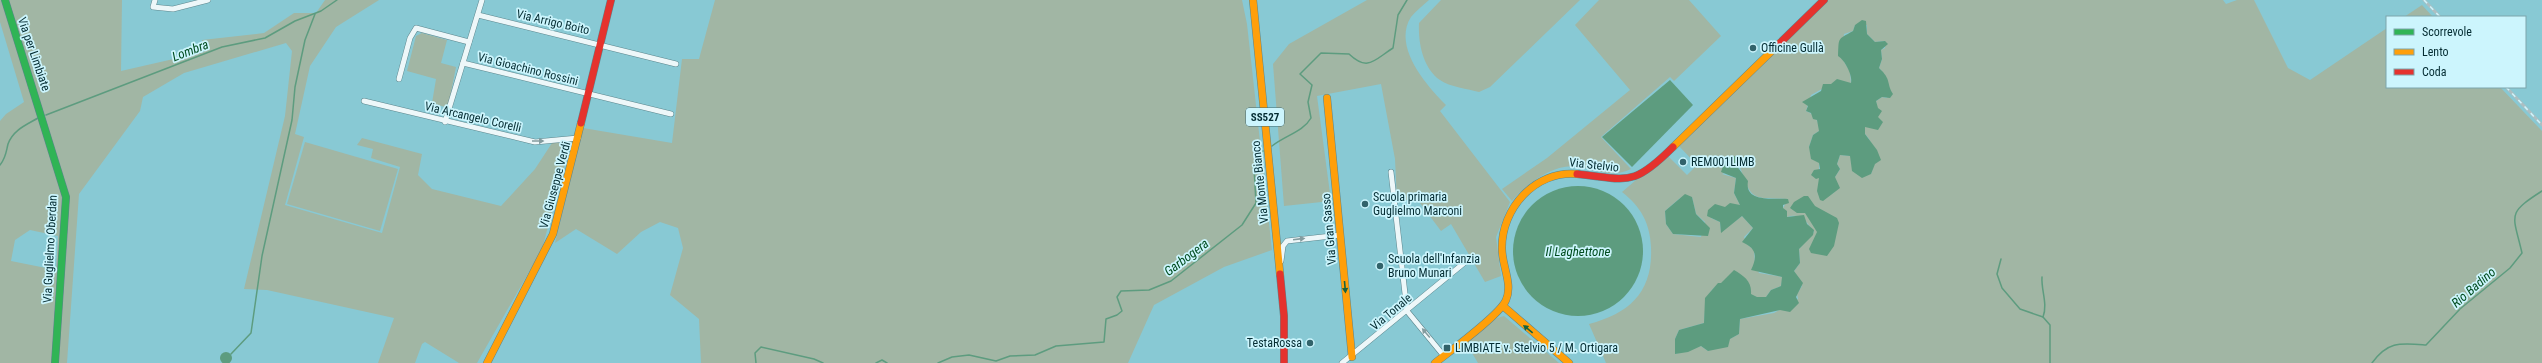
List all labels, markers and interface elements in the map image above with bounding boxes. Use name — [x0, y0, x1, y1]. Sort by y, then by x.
street label: Via Arrigo Boito — [515, 7, 591, 37]
street label: Via per Limbiate — [15, 15, 53, 93]
legend — [2386, 16, 2526, 88]
text: Scorrevole — [2422, 25, 2472, 39]
water label: Lombra — [170, 37, 210, 64]
place label: Officine Gullà — [1761, 41, 1824, 55]
marker: Officine Gullà — [1748, 43, 1758, 53]
text: Lento — [2422, 45, 2449, 59]
street label: Via Gioachino Rossini — [476, 50, 580, 88]
text: Coda — [2422, 65, 2447, 79]
street label: Via Arcangelo Corelli — [423, 99, 523, 135]
road number: SS527 — [1246, 108, 1284, 126]
one-way arrow — [532, 138, 545, 144]
street label: Via Giuseppe Verdi — [537, 140, 573, 230]
street label: Via Monte Bianco — [1249, 140, 1271, 224]
street label: Via Stelvio — [1568, 155, 1620, 175]
place label: REM001LIMB — [1691, 155, 1755, 169]
marker: REM001LIMB — [1678, 157, 1688, 167]
place label: Scuola primaria Guglielmo Marconi — [1373, 190, 1462, 218]
street label: Via Gran Sasso — [1319, 193, 1339, 265]
street label: Via Guglielmo Oberdan — [40, 194, 60, 303]
marker: Scuola primaria Guglielmo Marconi — [1360, 199, 1370, 209]
one-way arrow — [1293, 235, 1305, 242]
water label: Garbogera — [1161, 236, 1211, 279]
water label: Il Laghettone — [1546, 244, 1611, 259]
place label: Scuola dell'Infanzia Bruno Munari — [1388, 252, 1480, 280]
marker: Scuola dell'Infanzia Bruno Munari — [1375, 261, 1385, 271]
water label: Rio Badino — [2448, 264, 2498, 311]
one-way arrow — [1342, 281, 1349, 293]
street label: Via Tonale — [1368, 291, 1415, 333]
one-way arrow — [1523, 325, 1534, 334]
one-way arrow — [1421, 328, 1430, 339]
place label: TestaRossa — [1247, 336, 1302, 350]
marker: TestaRossa — [1305, 338, 1315, 348]
place label: LIMBIATE v. Stelvio 5 / M. Ortigara — [1455, 341, 1618, 355]
marker: LIMBIATE v. Stelvio 5 / M. Ortigara — [1442, 343, 1452, 353]

